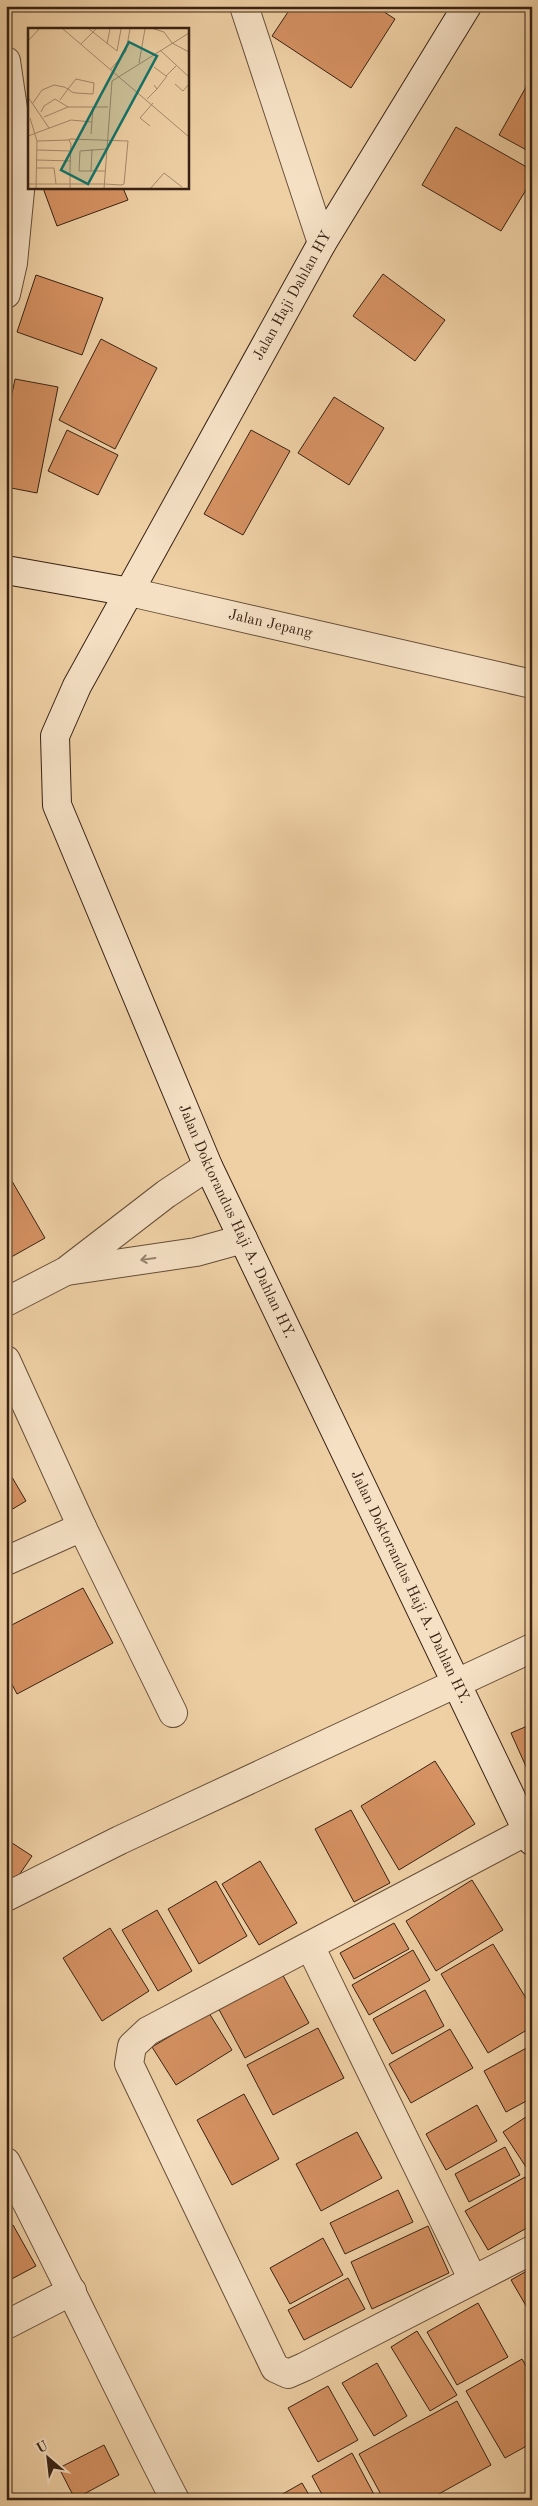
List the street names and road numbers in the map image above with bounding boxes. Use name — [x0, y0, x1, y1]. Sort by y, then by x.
street label: Jalan Haji Dahlan HY — [251, 229, 335, 363]
street label: Jalan Jepang — [227, 607, 314, 641]
street label: Jalan Doktorandus Haji A. Dahlan HY. — [176, 1102, 297, 1341]
street label: Jalan Doktorandus Haji A. Dahlan HY. — [348, 1468, 472, 1706]

